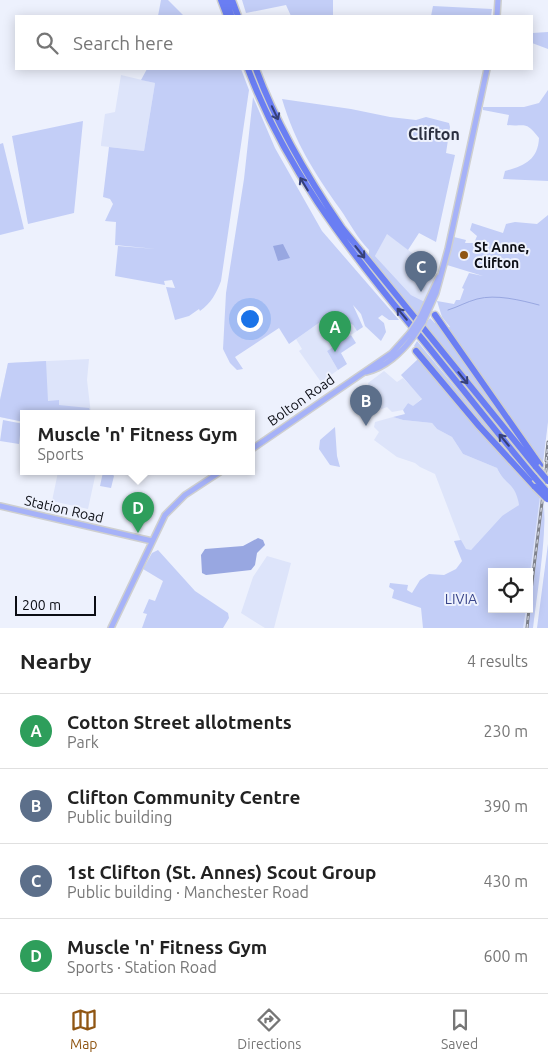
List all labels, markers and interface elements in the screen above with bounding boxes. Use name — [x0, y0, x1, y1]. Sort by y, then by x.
search box — [15, 15, 533, 70]
icon: search — [33, 29, 61, 57]
text: Search here — [73, 32, 173, 54]
one-way arrow — [271, 106, 281, 121]
district label: Clifton — [408, 125, 460, 143]
one-way arrow — [299, 178, 309, 192]
place label: St Anne, Clifton — [474, 239, 529, 271]
one-way arrow — [355, 245, 366, 258]
marker: St Anne, Clifton — [458, 249, 470, 261]
pin: C — [405, 251, 437, 292]
your location — [237, 306, 263, 332]
one-way arrow — [396, 308, 407, 321]
pin: A — [319, 311, 351, 352]
street label: Bolton Road — [265, 371, 337, 429]
one-way arrow — [457, 371, 468, 384]
pin: B — [350, 385, 382, 426]
popup — [20, 410, 255, 475]
text: Muscle 'n' Fitness Gym — [37, 423, 238, 445]
one-way arrow — [499, 434, 510, 447]
text: Sports — [37, 445, 84, 463]
street label: Station Road — [23, 492, 105, 526]
pin: D — [122, 492, 154, 533]
map controls — [488, 568, 533, 613]
button: locate — [488, 568, 533, 613]
park label: LIVIA — [445, 591, 477, 607]
scale bar — [15, 593, 96, 616]
text: 200 m — [22, 597, 61, 613]
text: Nearby — [20, 649, 91, 673]
text: 4 results — [467, 652, 528, 670]
text: Cotton Street allotments — [67, 711, 292, 733]
text: A — [30, 722, 42, 740]
text: 230 m — [483, 722, 528, 740]
text: Park — [67, 733, 99, 751]
text: Clifton Community Centre — [67, 786, 300, 808]
text: B — [31, 797, 41, 815]
text: 390 m — [483, 797, 528, 815]
text: Public building — [67, 808, 172, 826]
text: 1st Clifton (St. Annes) Scout Group — [67, 861, 376, 883]
text: C — [31, 872, 41, 890]
text: 430 m — [483, 872, 528, 890]
text: Public building · Manchester Road — [67, 883, 309, 901]
text: Muscle 'n' Fitness Gym — [67, 936, 267, 958]
text: D — [30, 947, 42, 965]
text: 600 m — [483, 947, 528, 965]
text: Sports · Station Road — [67, 958, 217, 976]
tab: Map — [70, 1006, 98, 1052]
tab: Directions — [237, 1006, 301, 1052]
tab: Saved — [441, 1006, 478, 1052]

